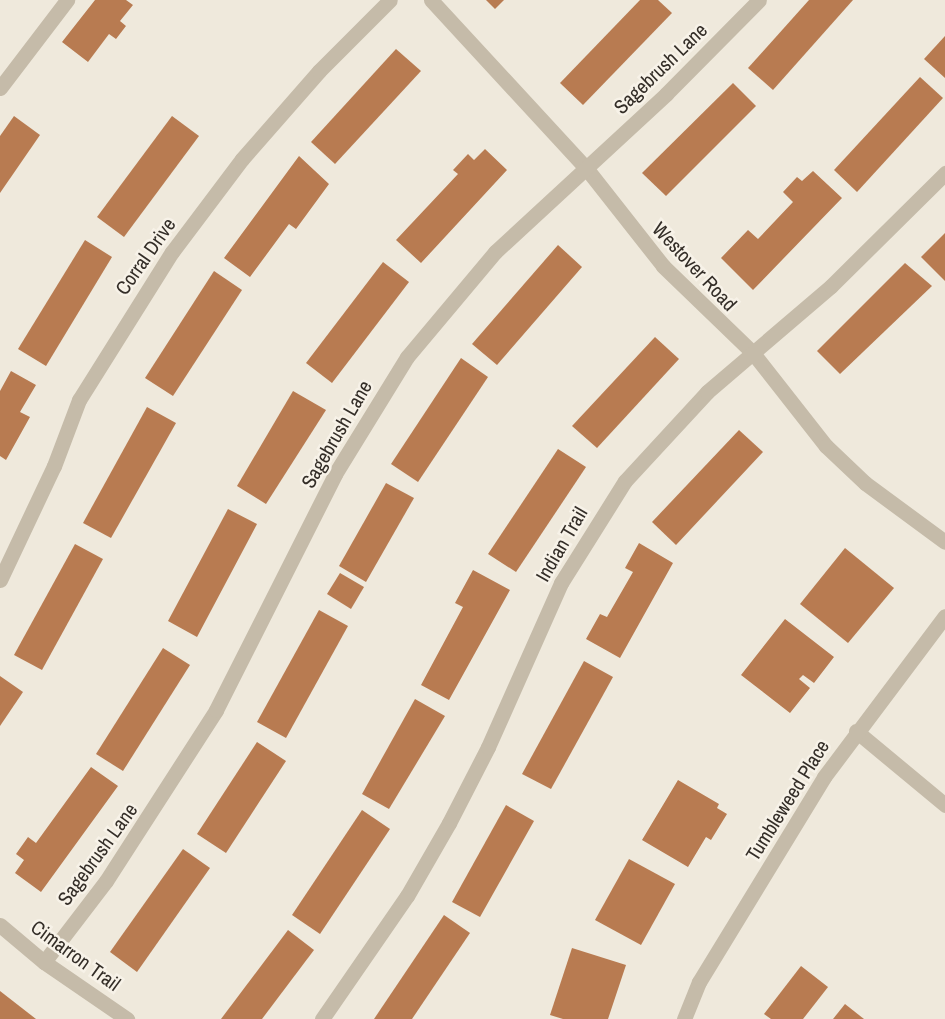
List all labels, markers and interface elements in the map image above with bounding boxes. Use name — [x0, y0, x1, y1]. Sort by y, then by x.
street label: Sagebrush Lane — [608, 18, 712, 118]
street label: Corral Drive — [110, 213, 180, 299]
street label: Westover Road — [648, 217, 742, 315]
street label: Sagebrush Lane — [296, 376, 376, 492]
street label: Indian Trail — [530, 502, 592, 586]
street label: Tumbleweed Place — [740, 735, 834, 865]
street label: Sagebrush Lane — [52, 798, 142, 910]
street label: Cimarron Trail — [26, 914, 126, 996]

